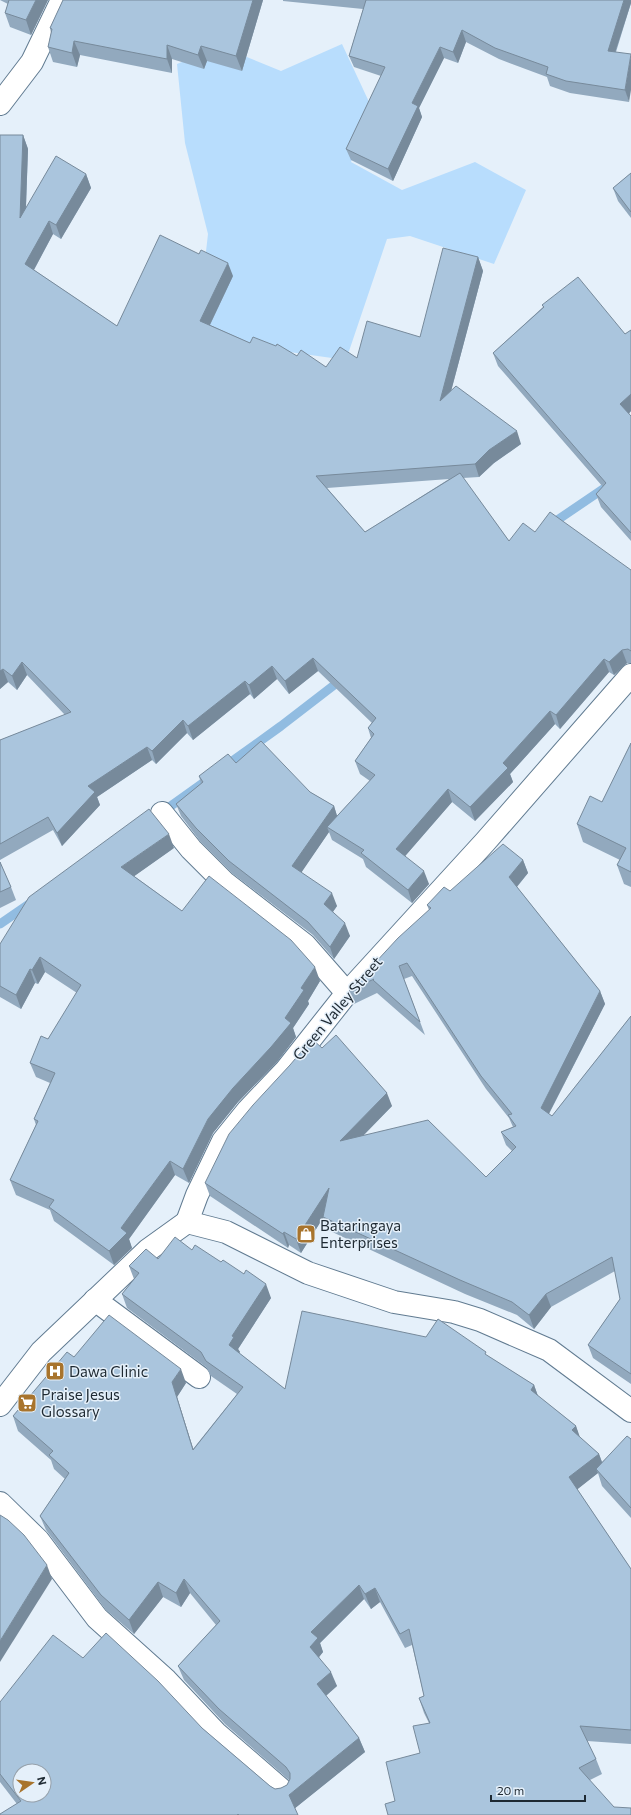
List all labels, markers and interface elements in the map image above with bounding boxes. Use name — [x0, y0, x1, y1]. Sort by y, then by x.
street label: Green Valley Street — [288, 953, 386, 1063]
place label: Bataringaya Enterprises — [320, 1216, 401, 1251]
shop icon: Bataringaya Enterprises — [295, 1223, 317, 1245]
hospital icon: Dawa Clinic — [44, 1360, 66, 1382]
place label: Dawa Clinic — [69, 1362, 148, 1380]
place label: Praise Jesus Glossary — [41, 1385, 120, 1420]
supermarket icon: Praise Jesus Glossary — [16, 1392, 38, 1414]
north arrow — [12, 1763, 52, 1803]
text: N — [35, 1775, 49, 1786]
scale bar — [491, 1777, 585, 1803]
text: 20 m — [497, 1783, 524, 1797]

